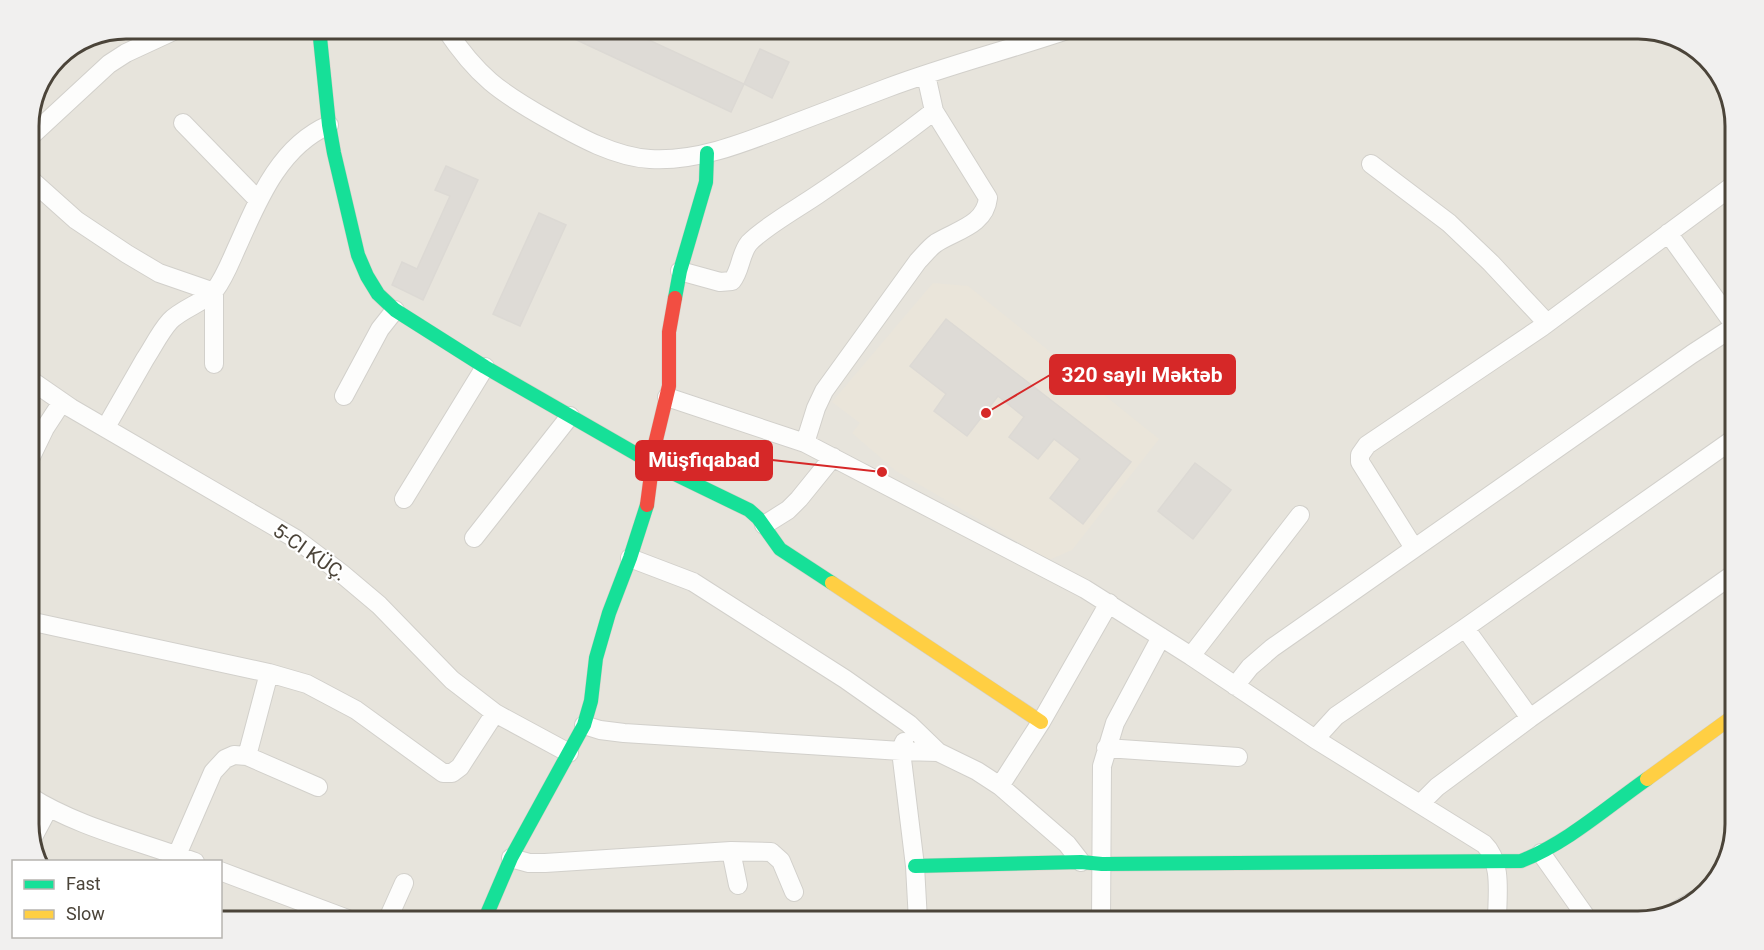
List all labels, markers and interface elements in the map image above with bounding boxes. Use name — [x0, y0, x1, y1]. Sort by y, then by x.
callout: 320 saylı Məktəb — [1050, 355, 1235, 394]
text: 320 saylı Məktəb — [1061, 363, 1223, 387]
callout: Müşfiqabad — [636, 441, 772, 480]
text: Müşfiqabad — [648, 448, 760, 472]
street label: 5-CI KÜÇ. — [269, 518, 351, 586]
legend — [12, 860, 222, 938]
text: Fast — [66, 873, 101, 894]
text: Slow — [66, 903, 105, 924]

